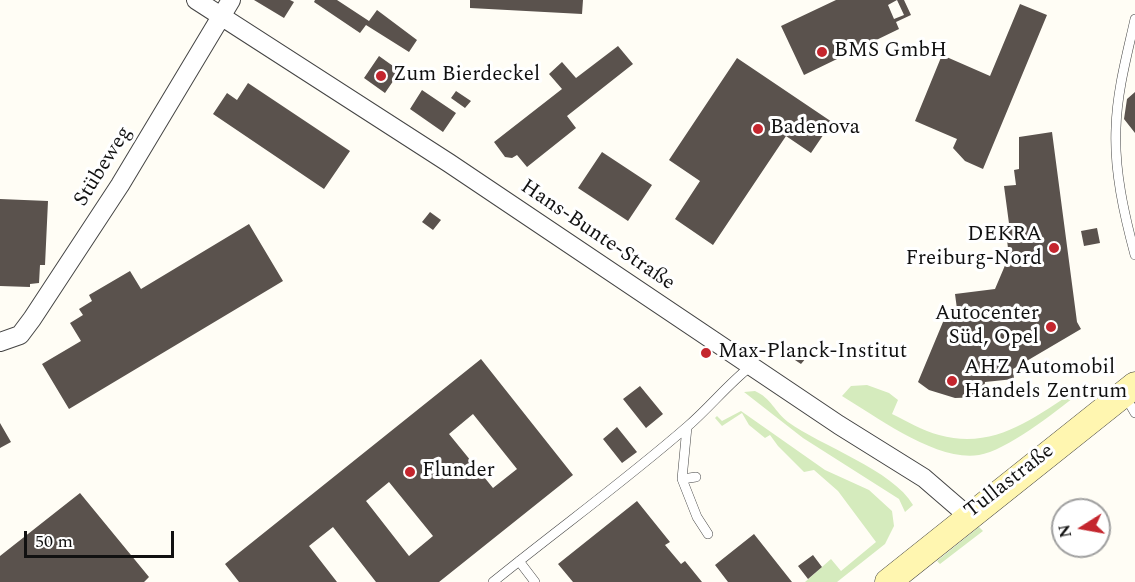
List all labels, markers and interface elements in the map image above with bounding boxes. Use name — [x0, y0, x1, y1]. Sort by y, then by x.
place label: BMS GmbH — [834, 39, 947, 65]
marker: BMS GmbH — [815, 45, 829, 59]
place label: Zum Bierdeckel — [393, 63, 540, 89]
marker: Zum Bierdeckel — [374, 69, 388, 83]
place label: Badenova — [770, 116, 860, 142]
street label: Stübeweg — [69, 122, 139, 212]
marker: Badenova — [751, 122, 765, 136]
street label: Hans-Bunte-Straße — [515, 175, 679, 297]
place label: DEKRA Freiburg-Nord — [905, 223, 1042, 273]
marker: DEKRA Freiburg-Nord — [1047, 241, 1061, 255]
place label: Autocenter Süd, Opel — [935, 302, 1039, 352]
marker: Autocenter Süd, Opel — [1044, 320, 1058, 334]
place label: Max-Planck-Institut — [718, 340, 907, 366]
marker: Max-Planck-Institut — [699, 346, 713, 360]
place label: AHZ Automobil Handels Zentrum — [964, 356, 1127, 406]
marker: AHZ Automobil Handels Zentrum — [945, 374, 959, 388]
street label: Tullastraße — [960, 439, 1060, 525]
place label: Flunder — [422, 459, 495, 485]
marker: Flunder — [403, 465, 417, 479]
north arrow — [1051, 498, 1111, 558]
scale bar — [27, 519, 177, 557]
text: N — [1052, 522, 1078, 540]
text: 50 m — [35, 528, 73, 555]

